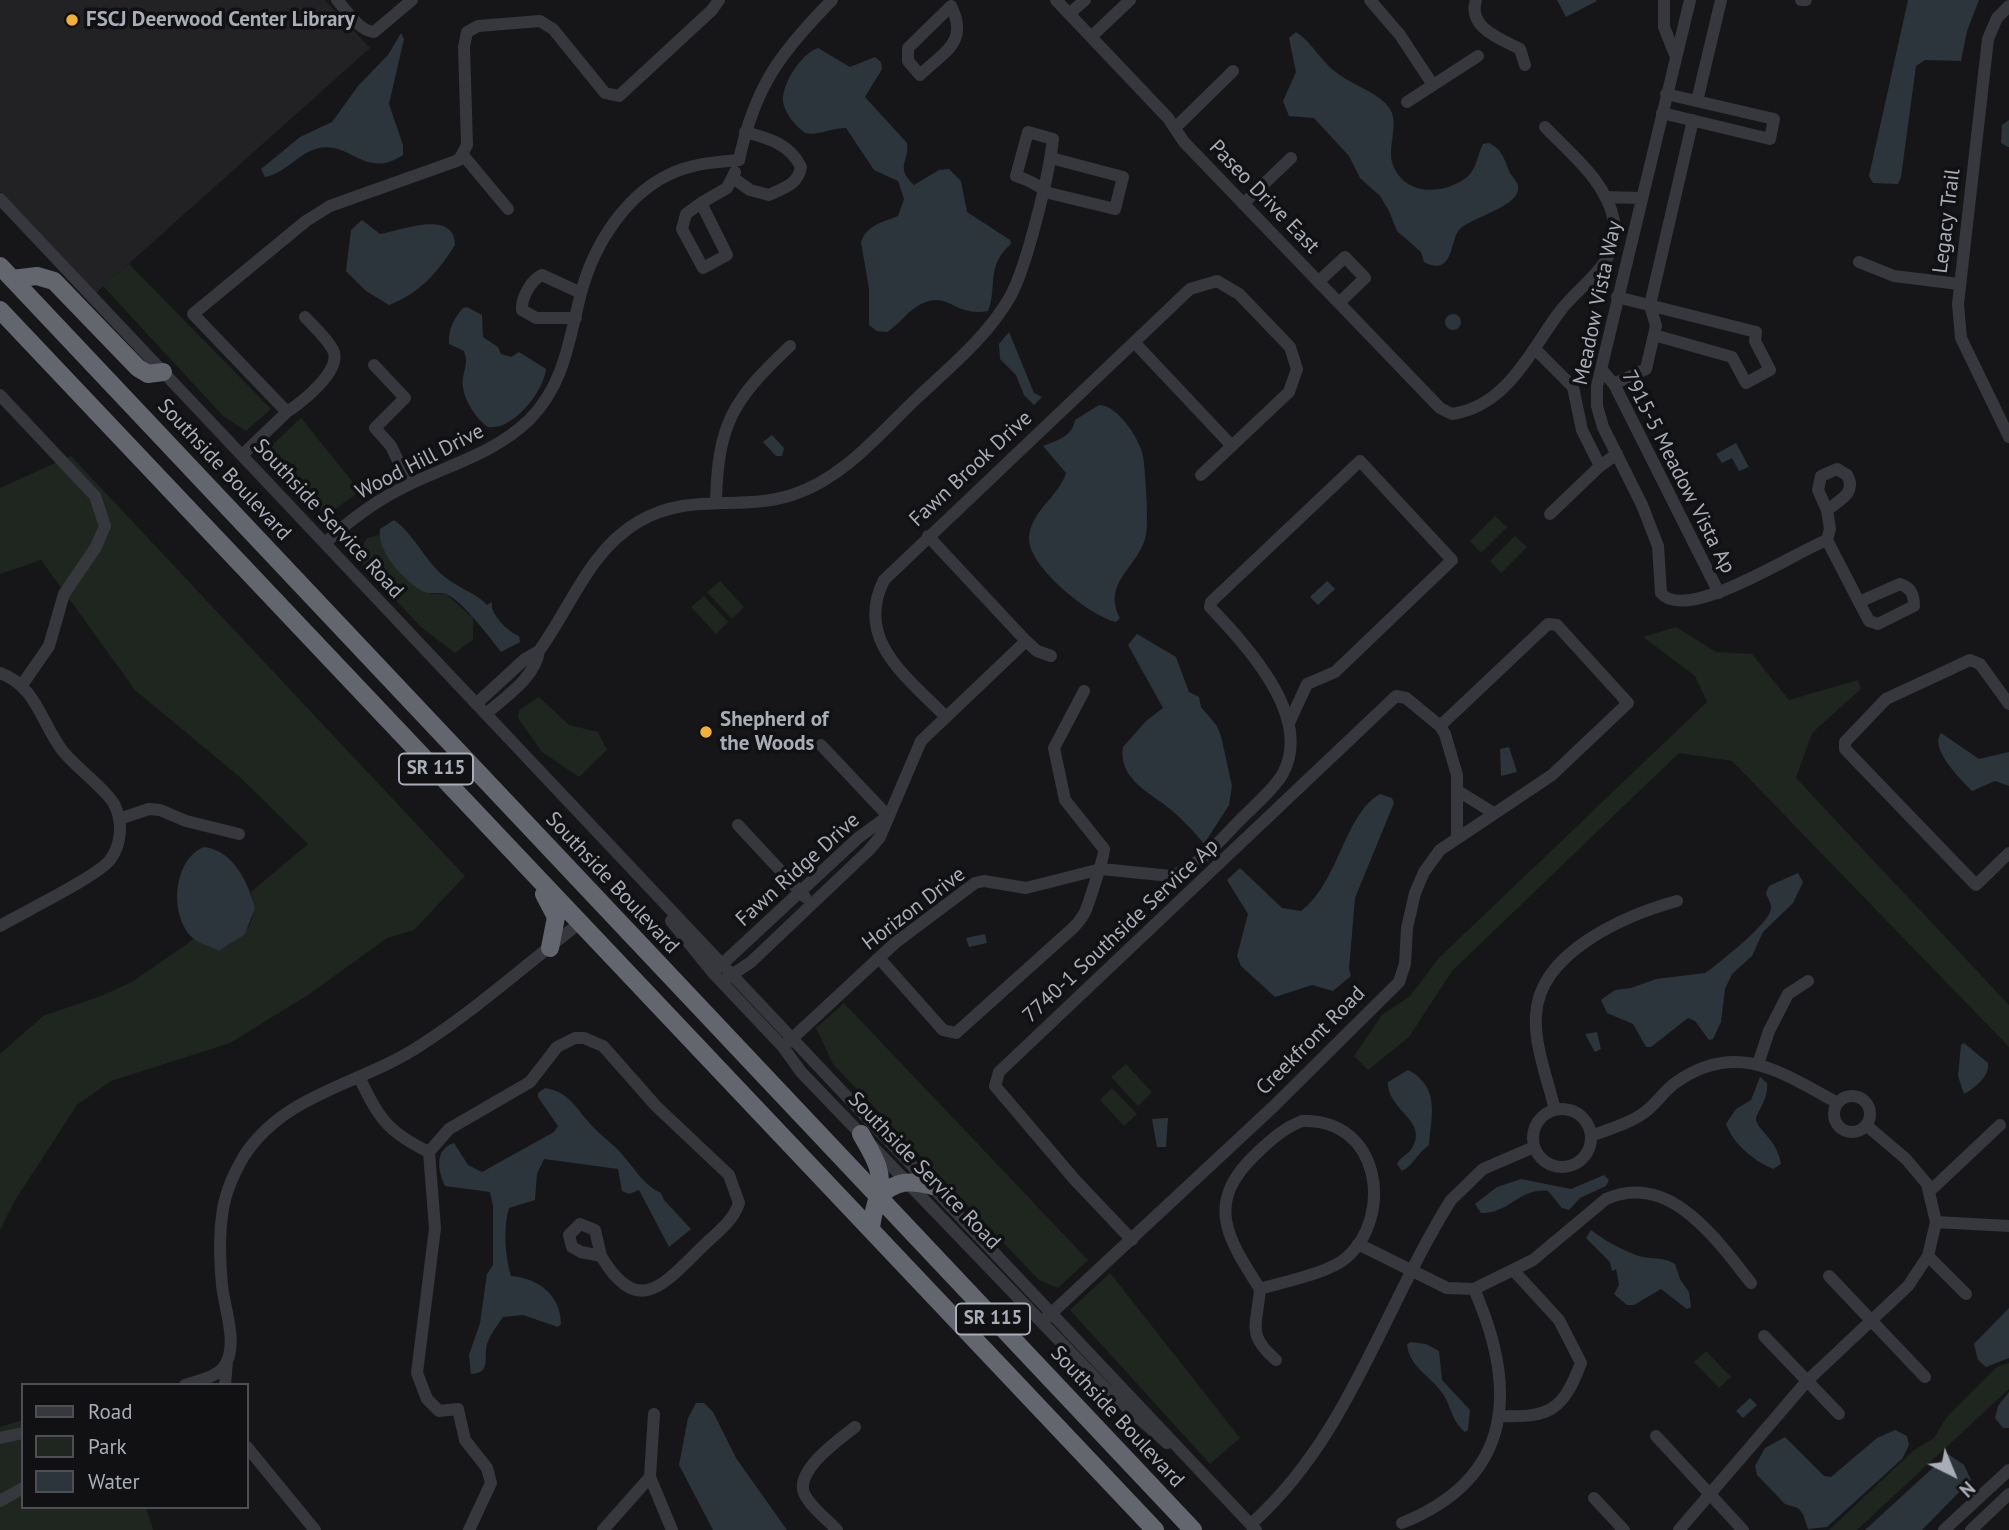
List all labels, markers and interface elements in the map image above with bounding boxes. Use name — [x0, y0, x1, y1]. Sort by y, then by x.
place label: FSCJ Deerwood Center Library — [86, 7, 355, 33]
marker: FSCJ Deerwood Center Library — [64, 12, 80, 28]
street label: Paseo Drive East — [1204, 135, 1324, 259]
street label: Legacy Trail — [1928, 167, 1966, 275]
street label: Meadow Vista Way — [1568, 219, 1628, 387]
street label: 7915-5 Meadow Vista Ap — [1616, 366, 1740, 578]
street label: Southside Boulevard — [152, 394, 296, 546]
street label: Fawn Brook Drive — [904, 406, 1038, 532]
street label: Wood Hill Drive — [352, 419, 488, 505]
street label: Southside Service Road — [248, 434, 408, 604]
place label: Shepherd of the Woods — [720, 707, 828, 757]
marker: Shepherd of the Woods — [698, 724, 714, 740]
road number: SR 115 — [399, 754, 473, 784]
street label: Southside Boulevard — [540, 807, 684, 959]
street label: Fawn Ridge Drive — [731, 808, 865, 932]
street label: 7740-1 Southside Service Ap — [1018, 834, 1224, 1028]
street label: Horizon Drive — [857, 862, 971, 956]
street label: Creekfront Road — [1251, 981, 1371, 1101]
street label: Southside Service Road — [842, 1087, 1006, 1255]
road number: SR 115 — [956, 1303, 1030, 1334]
street label: Southside Boulevard — [1045, 1341, 1189, 1493]
legend — [21, 1383, 248, 1509]
text: Road — [88, 1398, 132, 1425]
text: Park — [88, 1433, 127, 1460]
north arrow — [1918, 1439, 1988, 1509]
text: Water — [88, 1468, 140, 1495]
text: N — [1955, 1476, 1980, 1502]

